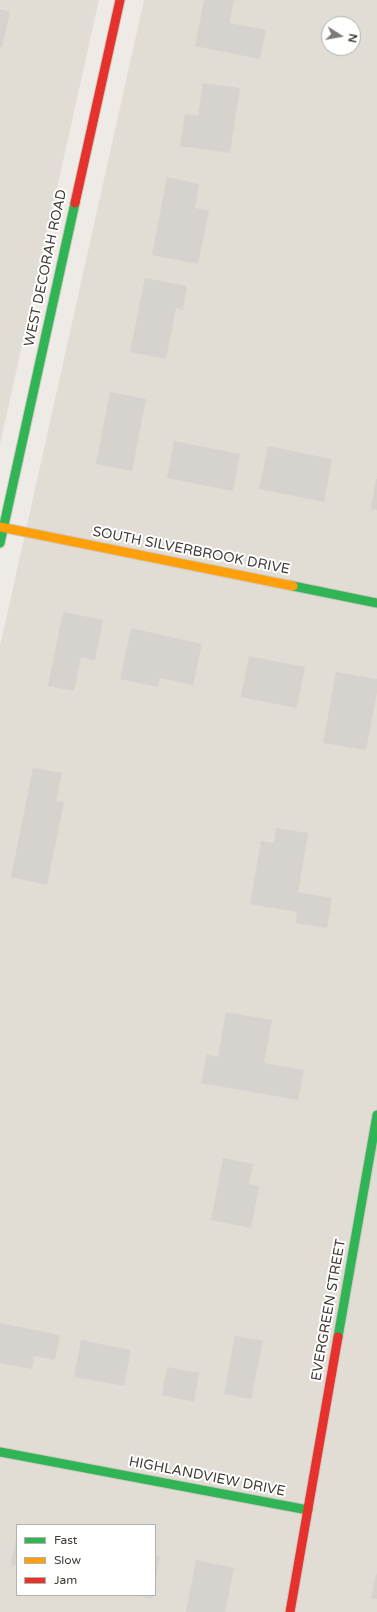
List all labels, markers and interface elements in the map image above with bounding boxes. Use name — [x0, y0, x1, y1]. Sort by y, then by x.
north arrow — [321, 16, 361, 56]
text: N — [345, 33, 360, 44]
street label: WEST DECORAH ROAD — [21, 188, 71, 348]
street label: SOUTH SILVERBROOK DRIVE — [91, 524, 291, 578]
street label: EVERGREEN STREET — [308, 1238, 350, 1382]
street label: HIGHLANDVIEW DRIVE — [127, 1454, 287, 1500]
legend — [16, 1524, 156, 1596]
text: Fast — [54, 1533, 77, 1547]
text: Slow — [54, 1553, 81, 1567]
text: Jam — [54, 1573, 77, 1587]

